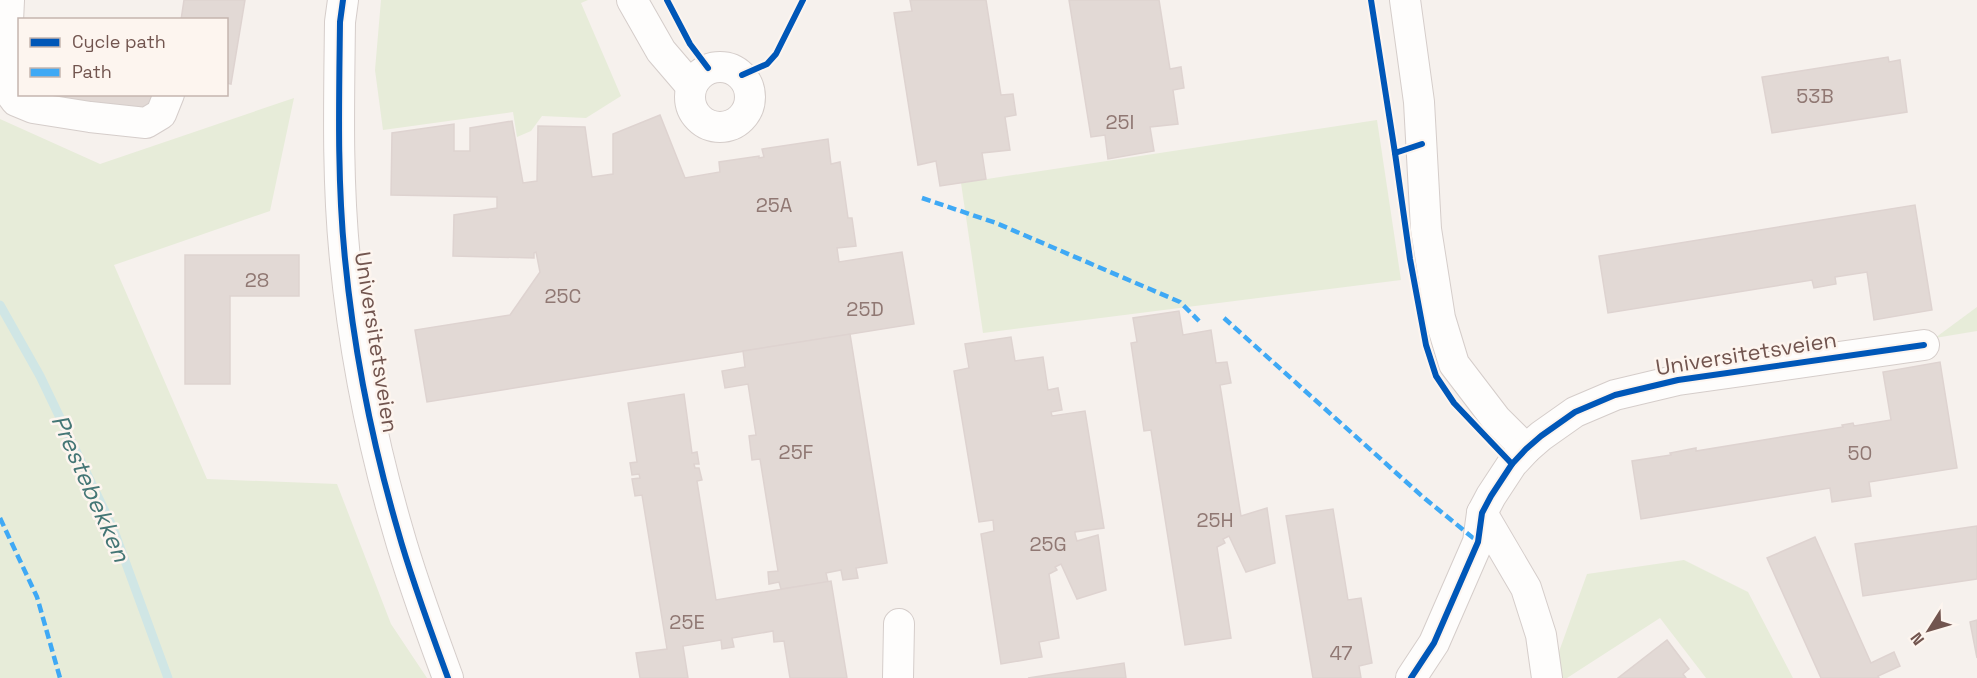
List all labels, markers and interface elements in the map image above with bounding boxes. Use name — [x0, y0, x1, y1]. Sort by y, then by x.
legend — [18, 18, 228, 96]
text: Cycle path — [72, 30, 166, 53]
text: Path — [72, 60, 112, 83]
house number: 53B — [1796, 83, 1834, 109]
house number: 25I — [1106, 109, 1134, 135]
house number: 25A — [756, 192, 793, 218]
street label: Universitetsveien — [349, 249, 405, 435]
house number: 28 — [245, 267, 269, 293]
house number: 25C — [545, 283, 581, 309]
house number: 25D — [846, 296, 884, 322]
street label: Universitetsveien — [1653, 325, 1839, 381]
water label: Prestebekken — [45, 409, 138, 568]
house number: 25F — [779, 439, 814, 465]
house number: 50 — [1848, 440, 1872, 466]
house number: 25H — [1196, 507, 1234, 533]
house number: 25G — [1029, 531, 1067, 557]
north arrow — [1899, 600, 1959, 660]
house number: 25E — [669, 609, 705, 635]
text: N — [1906, 628, 1929, 649]
house number: 47 — [1329, 640, 1353, 666]

